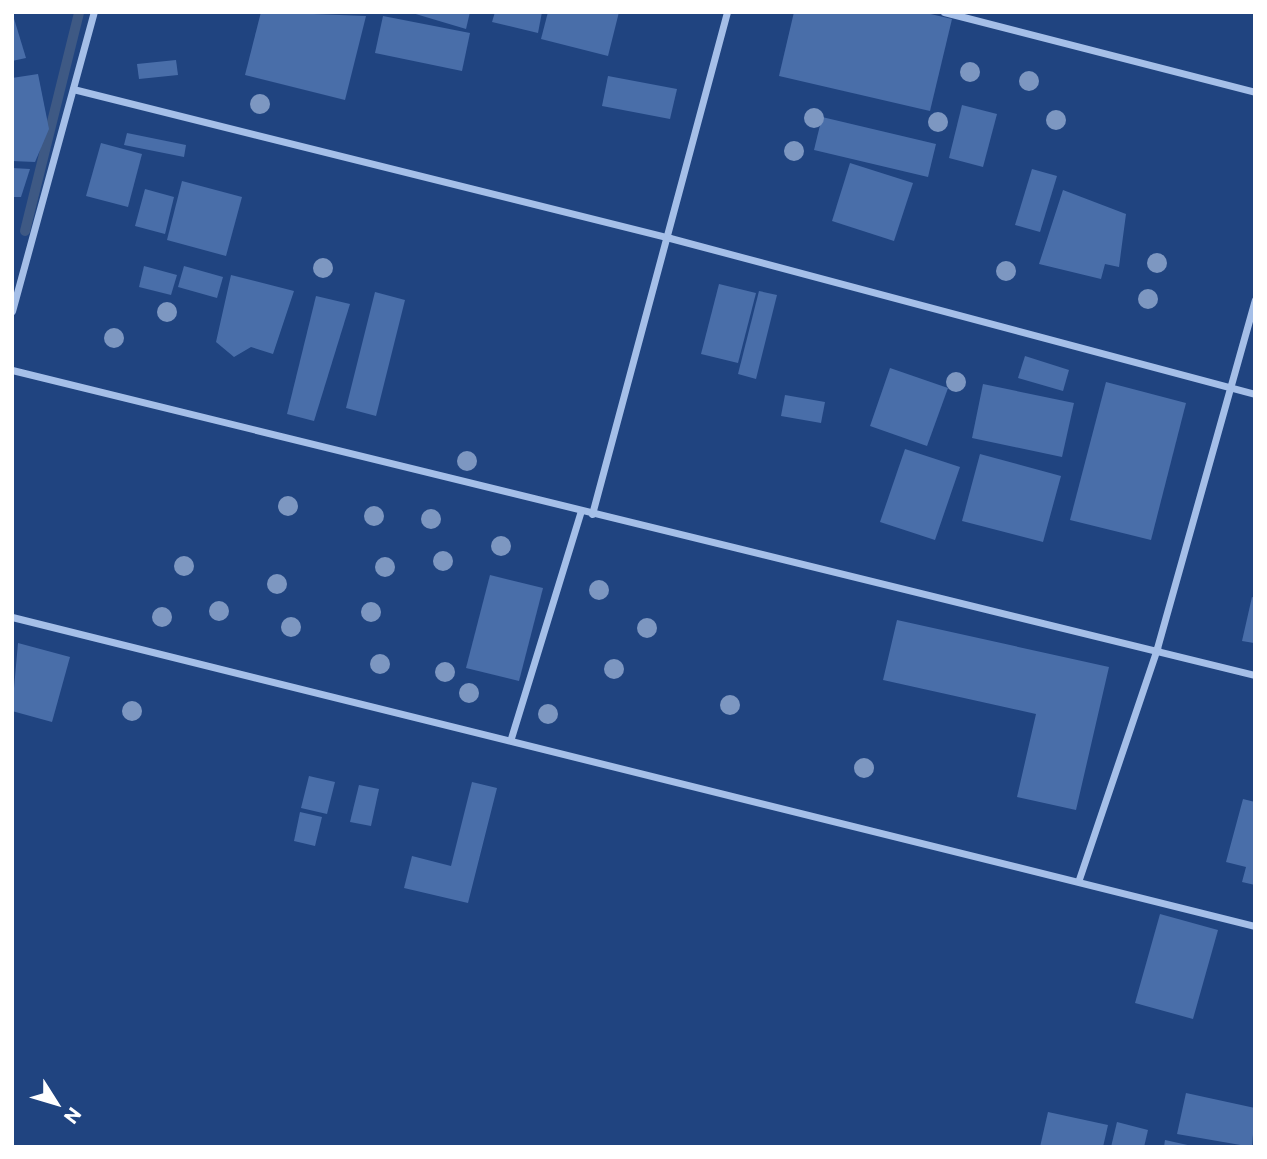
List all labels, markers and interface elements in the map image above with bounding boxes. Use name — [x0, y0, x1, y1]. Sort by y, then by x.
north arrow — [21, 1068, 91, 1138]
text: N — [60, 1103, 87, 1129]

